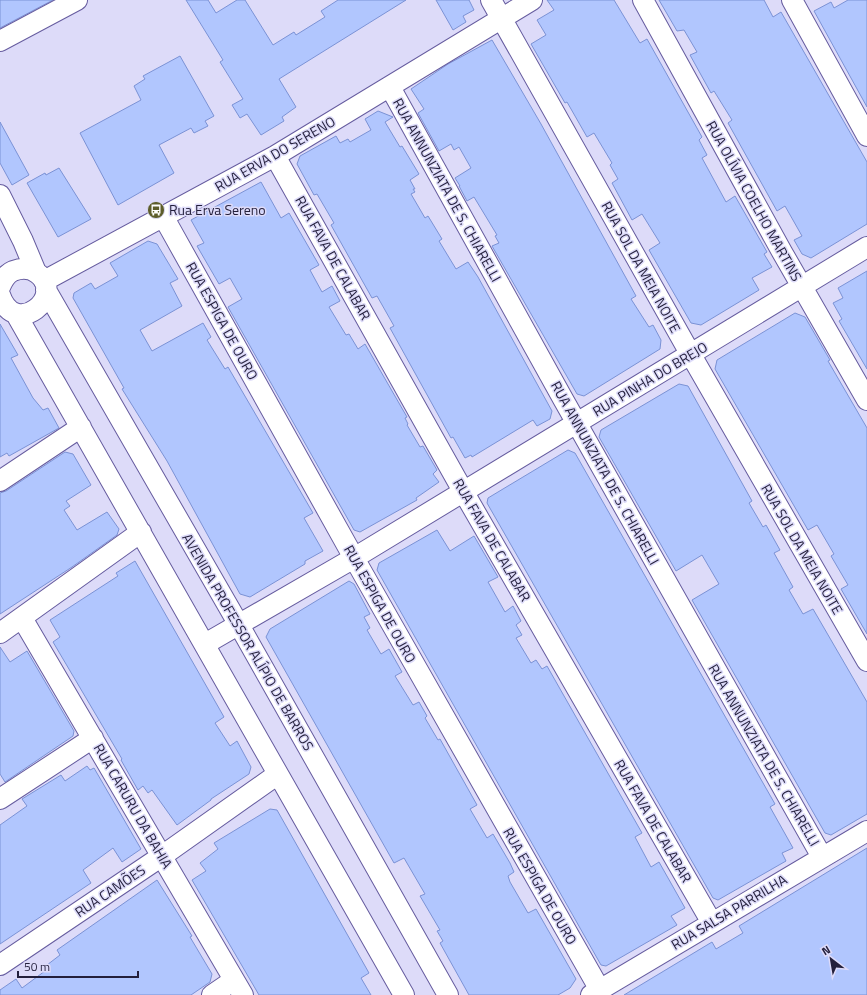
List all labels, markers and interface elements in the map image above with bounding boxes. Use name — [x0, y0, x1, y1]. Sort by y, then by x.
street label: RUA ANNUNZIATA DE S. CHIARELLI — [388, 94, 507, 285]
street label: RUA ERVA DO SERENO — [211, 110, 339, 197]
street label: RUA OLÍVIA COELHO MARTINS — [701, 117, 807, 285]
street label: RUA FAVA DE CALABAR — [290, 192, 376, 324]
street label: RUA SOL DA MEIA NOITE — [597, 197, 686, 337]
place label: Rua Erva Sereno — [169, 199, 266, 220]
bus stop icon: Rua Erva Sereno — [146, 200, 166, 220]
street label: RUA ESPIGA DE OURO — [181, 258, 264, 384]
street label: RUA PINHA DO BREJO — [588, 336, 711, 421]
street label: RUA ANNUNZIATA DE S. CHIARELLI — [546, 377, 665, 568]
street label: RUA FAVA DE CALABAR — [449, 474, 536, 605]
street label: RUA SOL DA MEIA NOITE — [756, 480, 849, 618]
street label: AVENIDA PROFESSOR ALÍPIO DE BARROS — [177, 529, 319, 754]
street label: RUA ESPIGA DE OURO — [339, 541, 422, 667]
street label: RUA ANNUNZIATA DE S. CHIARELLI — [704, 660, 825, 850]
street label: RUA CARURU DA BAHIA — [89, 739, 178, 873]
street label: RUA FAVA DE CALABAR — [610, 755, 697, 886]
street label: RUA ESPIGA DE OURO — [498, 823, 583, 948]
street label: RUA CAMÕES — [70, 859, 149, 922]
street label: RUA SALSA PARRILHA — [667, 868, 791, 954]
north arrow — [811, 939, 851, 979]
text: N — [818, 942, 833, 959]
scale bar — [18, 953, 138, 979]
text: 50 m — [24, 957, 50, 976]

